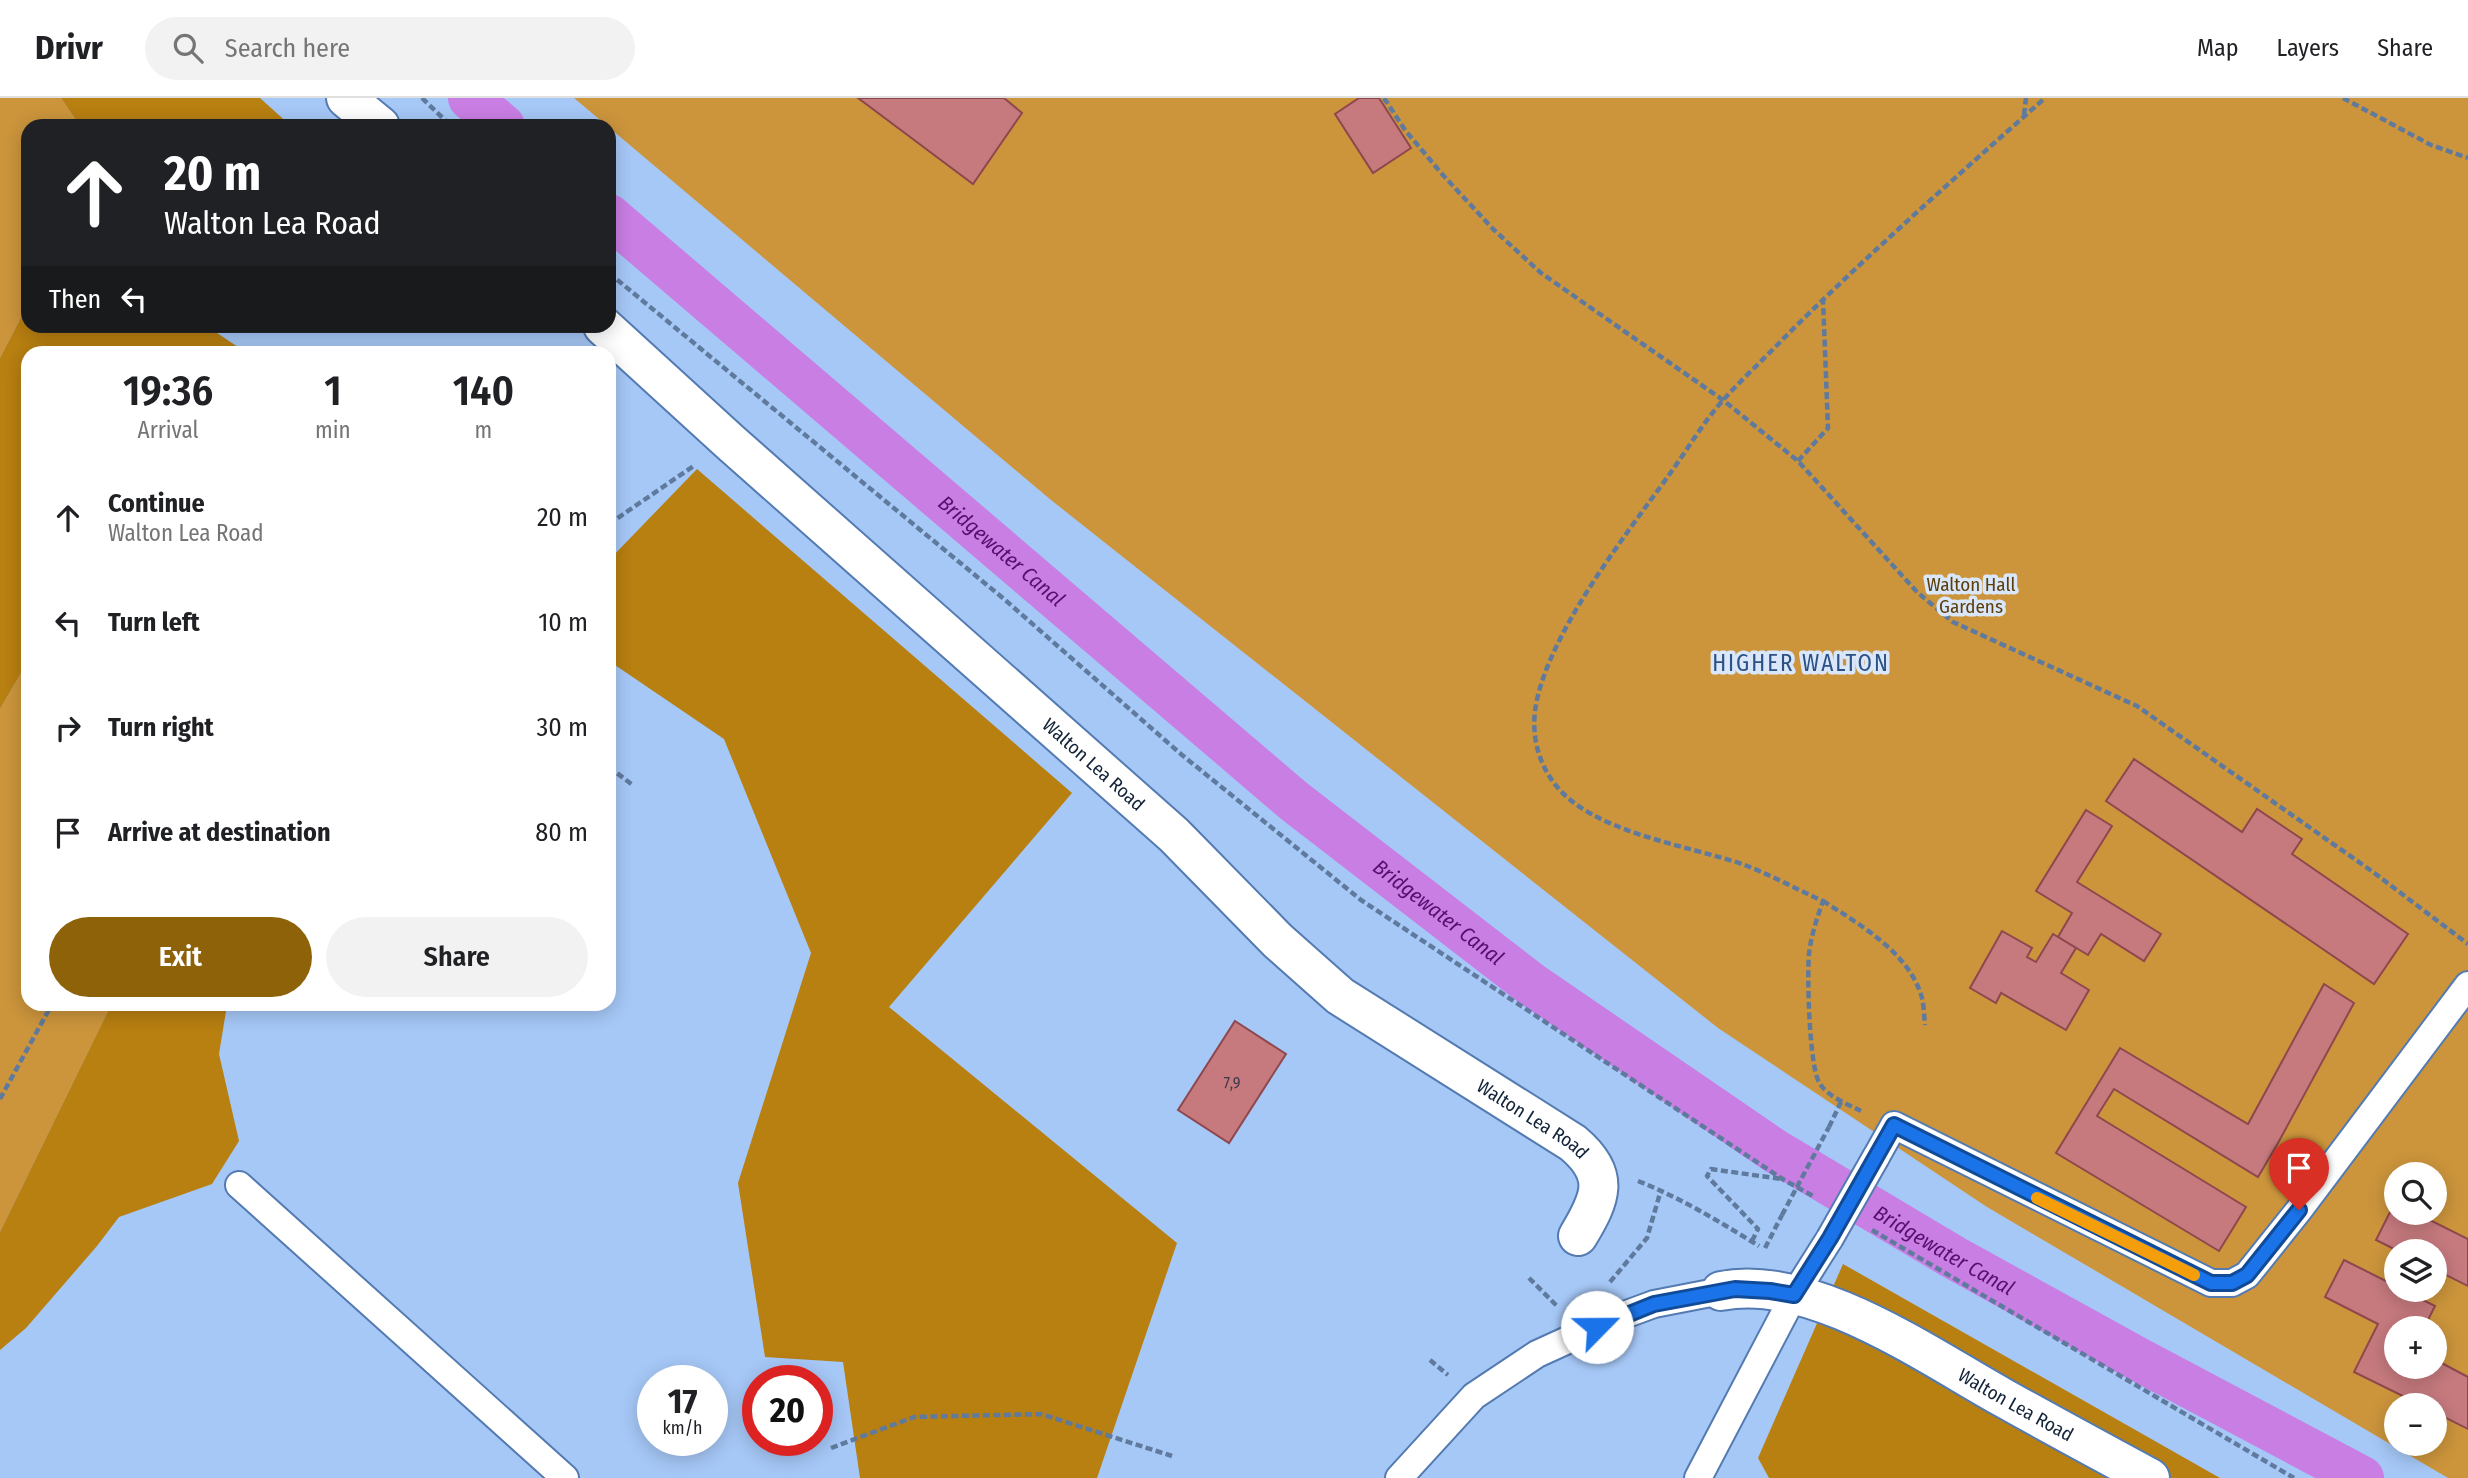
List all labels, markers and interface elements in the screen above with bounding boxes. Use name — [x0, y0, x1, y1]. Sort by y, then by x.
search box — [145, 17, 635, 80]
text: Drivr — [35, 28, 103, 68]
icon: search — [169, 29, 207, 67]
text: Search here — [225, 33, 350, 64]
text: Map — [2197, 34, 2239, 62]
text: Layers — [2277, 34, 2339, 62]
text: Share — [2377, 34, 2433, 62]
text: 20 m — [164, 144, 261, 203]
icon: ahead — [49, 147, 140, 238]
text: Walton Lea Road — [164, 204, 381, 242]
icon: left — [115, 280, 153, 318]
text: Then — [49, 284, 101, 315]
text: 19:36 — [123, 366, 213, 416]
text: 1 — [324, 366, 342, 416]
text: 140 — [453, 366, 514, 416]
text: Arrival — [138, 416, 199, 444]
text: min — [315, 416, 351, 444]
text: m — [475, 416, 492, 444]
text: Continue — [108, 488, 205, 519]
water label: Bridgewater Canal — [933, 490, 1070, 612]
icon: ahead — [49, 499, 87, 537]
text: 20 m — [537, 502, 588, 533]
text: Walton Lea Road — [108, 519, 264, 547]
park label: Walton Hall Gardens — [1927, 573, 2015, 618]
icon: left — [49, 604, 87, 642]
text: Turn left — [108, 607, 200, 638]
text: 10 m — [538, 607, 588, 638]
district label: HIGHER WALTON — [1712, 649, 1890, 677]
icon: right — [49, 709, 87, 747]
text: Turn right — [108, 712, 214, 743]
text: 30 m — [537, 712, 588, 743]
street label: Walton Lea Road — [1038, 713, 1149, 816]
icon: arrive — [49, 814, 87, 852]
text: Arrive at destination — [108, 817, 331, 848]
text: 80 m — [535, 817, 588, 848]
water label: Bridgewater Canal — [1368, 854, 1509, 971]
button: Exit — [49, 917, 312, 997]
button: Share — [326, 917, 588, 997]
house number: 7,9 — [1223, 1073, 1241, 1092]
street label: Walton Lea Road — [1473, 1074, 1594, 1164]
pin — [2269, 1138, 2329, 1210]
icon: arrive — [2280, 1149, 2318, 1187]
map controls — [2384, 1162, 2447, 1456]
button: search — [2384, 1162, 2447, 1225]
water label: Bridgewater Canal — [1869, 1200, 2019, 1301]
button: layers — [2384, 1239, 2447, 1302]
position arrow — [1560, 1290, 1634, 1364]
button: + — [2384, 1316, 2447, 1379]
street label: Walton Lea Road — [1954, 1363, 2077, 1446]
speed limit sign: 20 — [742, 1365, 833, 1456]
text: 17 — [668, 1380, 697, 1422]
button: − — [2384, 1393, 2447, 1456]
text: km/h — [662, 1417, 703, 1439]

